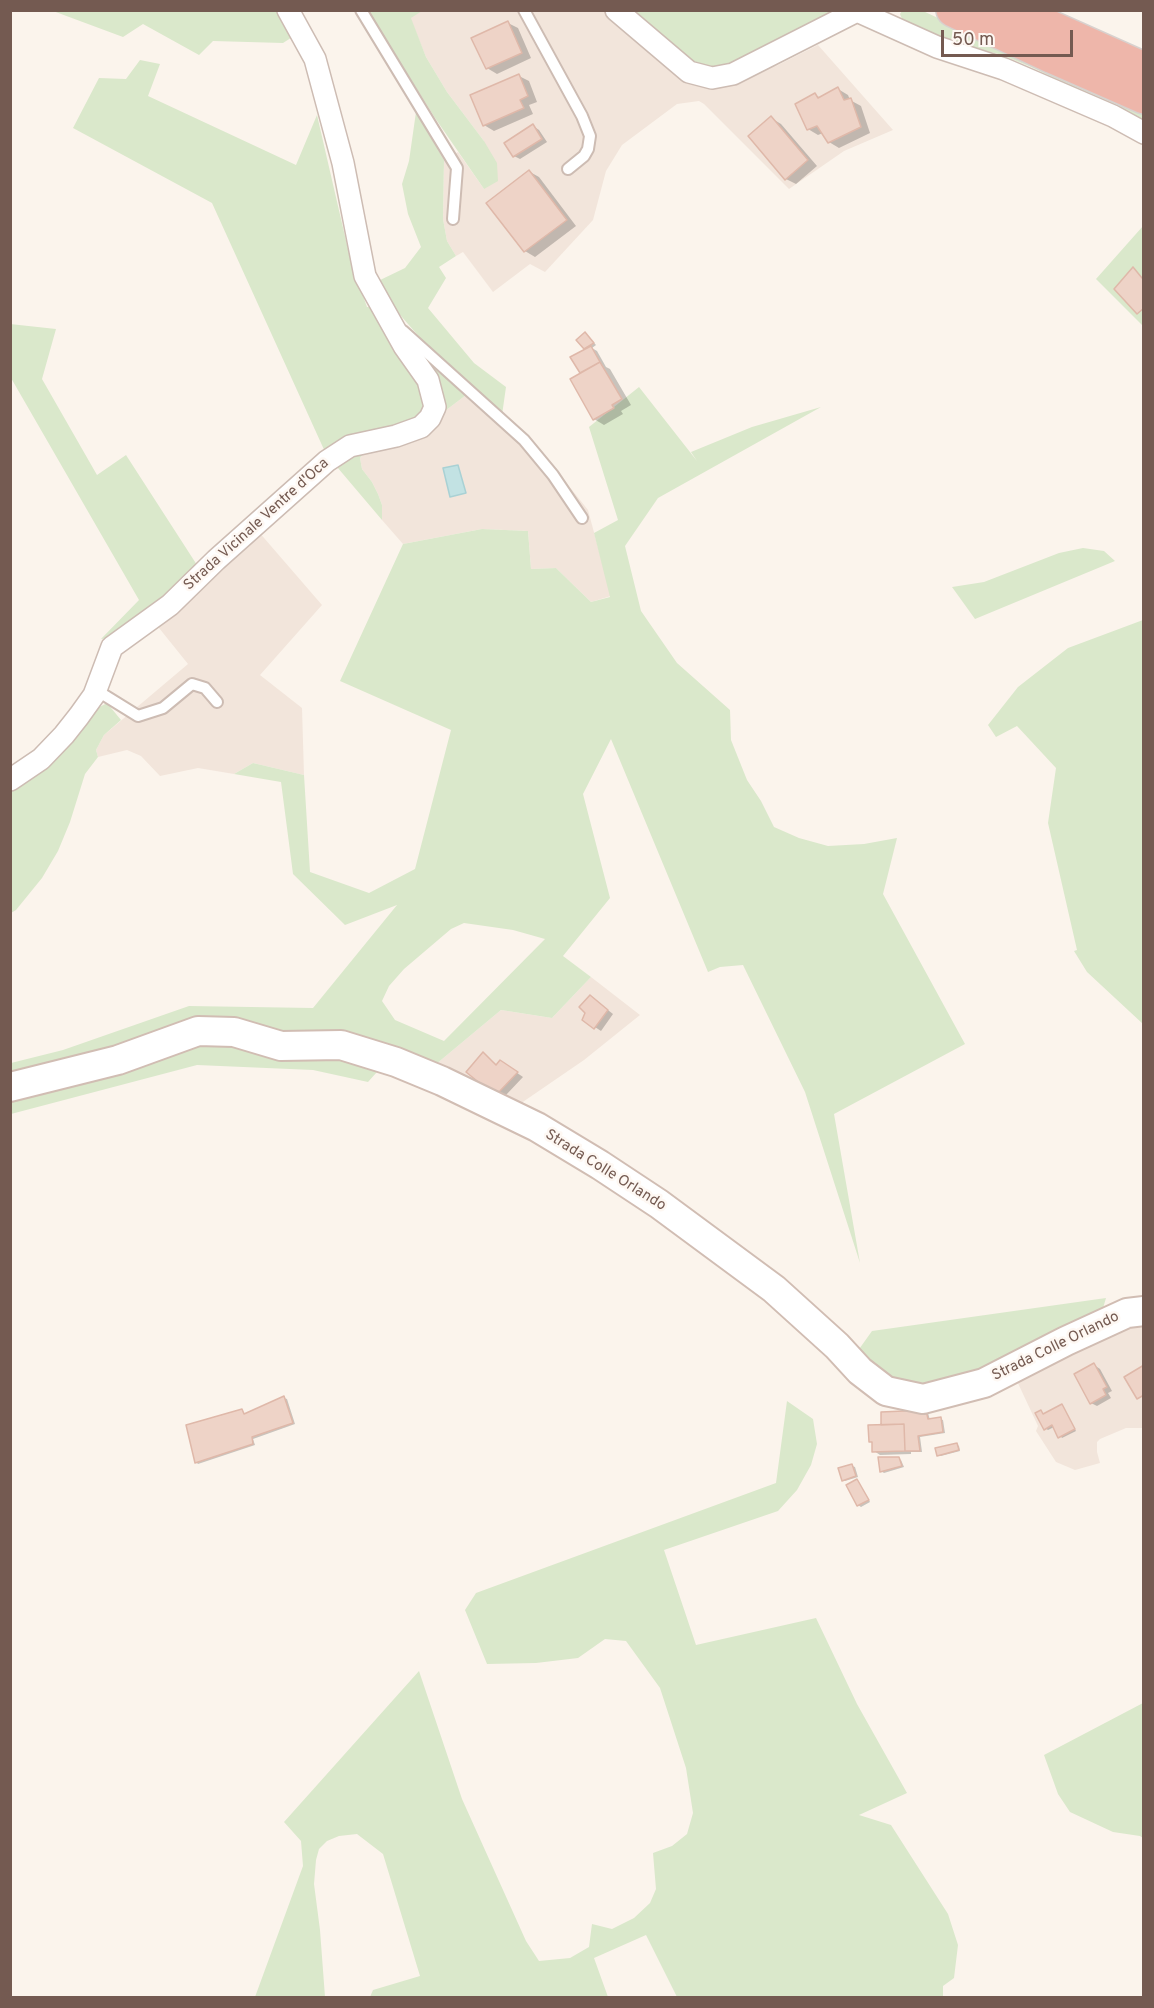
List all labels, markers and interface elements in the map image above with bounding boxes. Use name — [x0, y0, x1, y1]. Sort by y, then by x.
scale bar — [944, 18, 1076, 56]
text: 50 m — [952, 29, 994, 52]
street label: Strada Vicinale Ventre d'Oca — [181, 455, 333, 595]
street label: Strada Colle Orlando — [541, 1126, 669, 1216]
street label: Strada Colle Orlando — [989, 1308, 1123, 1386]

